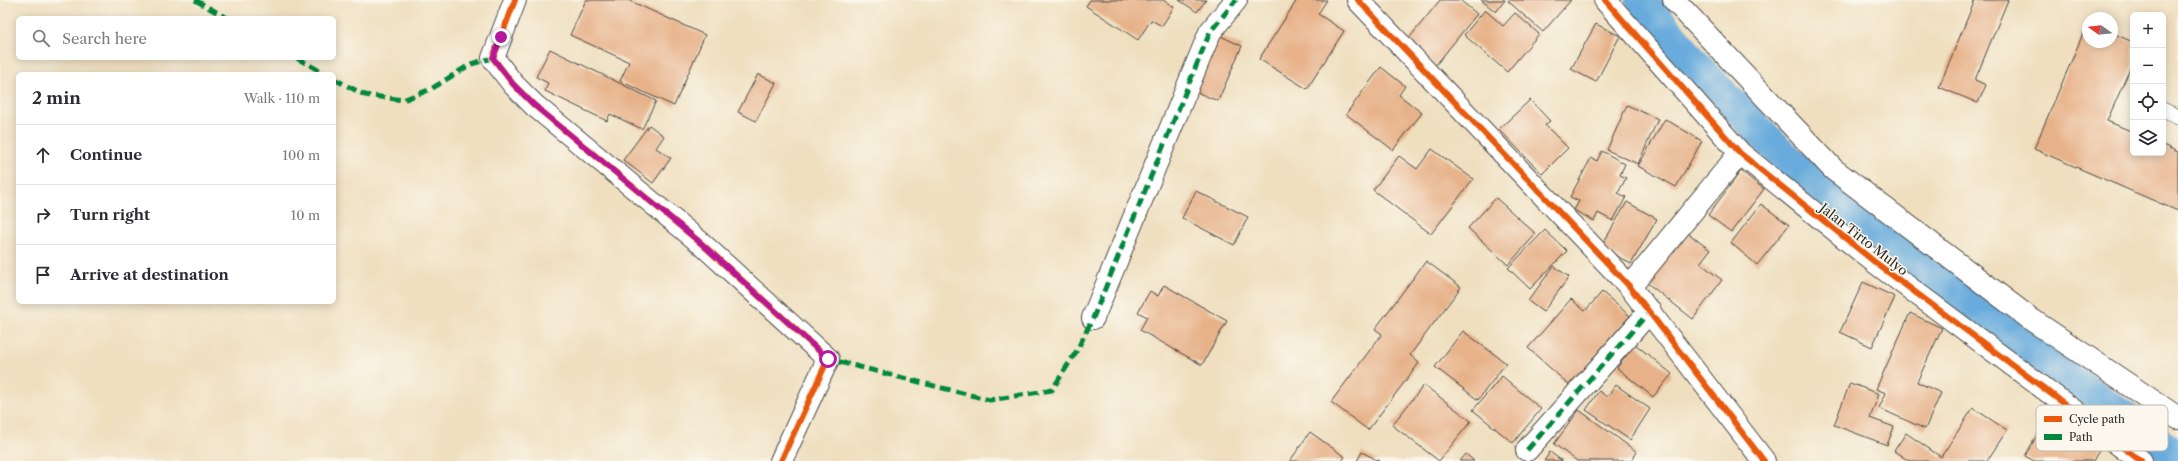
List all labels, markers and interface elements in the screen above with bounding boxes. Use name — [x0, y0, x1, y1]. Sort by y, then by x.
north arrow — [2082, 12, 2118, 48]
map controls — [2130, 12, 2166, 156]
button: + — [2130, 12, 2166, 48]
search box — [16, 16, 336, 60]
icon: search — [30, 27, 52, 49]
route end — [492, 28, 510, 46]
text: Search here — [62, 29, 147, 48]
button: − — [2130, 48, 2166, 84]
button: locate — [2130, 84, 2166, 120]
text: 2 min — [32, 88, 81, 108]
text: Walk · 110 m — [244, 90, 320, 106]
button: layers — [2130, 120, 2166, 156]
icon: ahead — [32, 144, 54, 166]
text: Continue — [70, 145, 142, 164]
text: 100 m — [282, 147, 320, 163]
street label: Jalan Tirto Mulyo — [1815, 198, 1911, 279]
icon: right — [32, 204, 54, 226]
text: Turn right — [70, 205, 150, 224]
text: 10 m — [291, 207, 320, 223]
icon: arrive — [32, 264, 54, 286]
text: Arrive at destination — [70, 265, 229, 284]
route start — [819, 350, 837, 368]
legend — [2036, 405, 2168, 451]
text: Cycle path — [2069, 412, 2125, 426]
text: Path — [2069, 430, 2093, 444]

